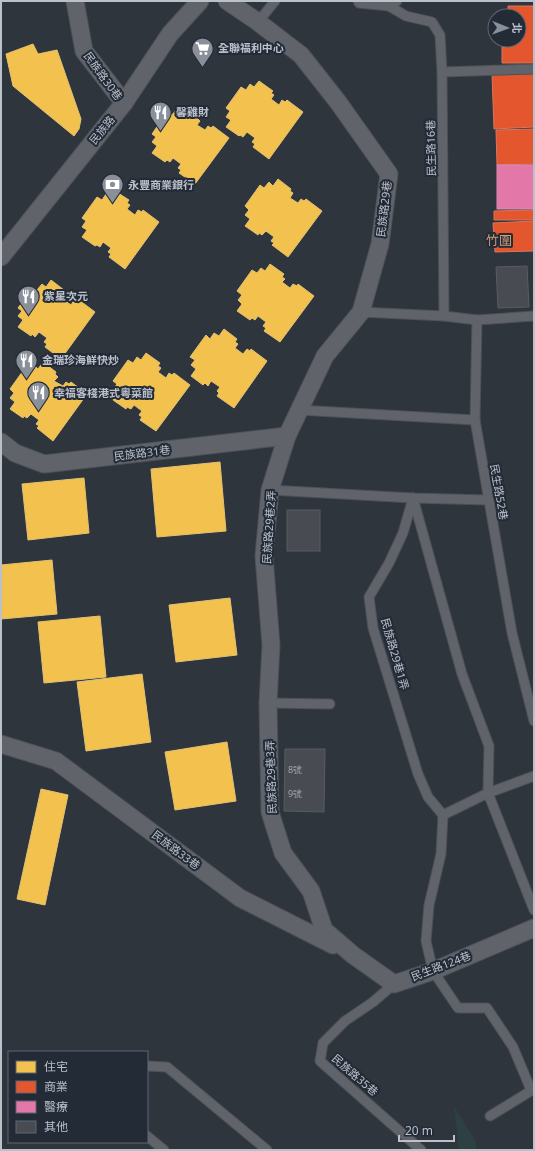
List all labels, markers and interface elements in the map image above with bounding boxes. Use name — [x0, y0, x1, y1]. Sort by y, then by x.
north arrow — [487, 8, 527, 48]
text: 北 — [510, 23, 525, 34]
supermarket icon: 全聯福利中心 — [190, 35, 216, 68]
place label: 全聯福利中心 — [218, 40, 284, 55]
street label: 民族路30巷 — [81, 48, 126, 103]
restaurant icon: 馨雞財 — [148, 99, 174, 132]
place label: 馨雞財 — [176, 104, 209, 119]
street label: 民族路 — [85, 112, 118, 147]
street label: 民生路16巷 — [423, 120, 438, 176]
bank icon: 永豐商業銀行 — [100, 172, 126, 205]
place label: 永豐商業銀行 — [128, 177, 194, 192]
street label: 民族路29巷 — [373, 180, 394, 238]
district label: 竹圍 — [486, 231, 512, 249]
restaurant icon: 紫星次元 — [16, 283, 42, 316]
place label: 紫星次元 — [44, 288, 88, 303]
restaurant icon: 金瑞珍海鮮快炒 — [14, 347, 40, 380]
place label: 金瑞珍海鮮快炒 — [42, 352, 119, 367]
restaurant icon: 幸福客棧港式粵菜館 — [25, 380, 51, 413]
place label: 幸福客棧港式粵菜館 — [54, 385, 153, 400]
street label: 民族路31巷 — [113, 442, 171, 463]
street label: 民生路52巷 — [487, 463, 512, 521]
street label: 民族路29巷2弄 — [258, 490, 279, 564]
street label: 民族路29巷1弄 — [378, 616, 413, 691]
street label: 民族路29巷3弄 — [262, 740, 279, 814]
house number: 8號 — [288, 763, 302, 776]
house number: 9號 — [288, 787, 302, 800]
street label: 民族路33巷 — [149, 827, 203, 873]
street label: 民生路124巷 — [409, 947, 473, 984]
street label: 民族路35巷 — [329, 1050, 382, 1099]
legend — [8, 1051, 148, 1143]
text: 住宅 — [44, 1058, 68, 1075]
text: 商業 — [44, 1078, 68, 1095]
text: 醫療 — [44, 1098, 68, 1115]
scale bar — [399, 1117, 454, 1143]
text: 其他 — [44, 1118, 68, 1135]
text: 20 m — [405, 1122, 433, 1139]

